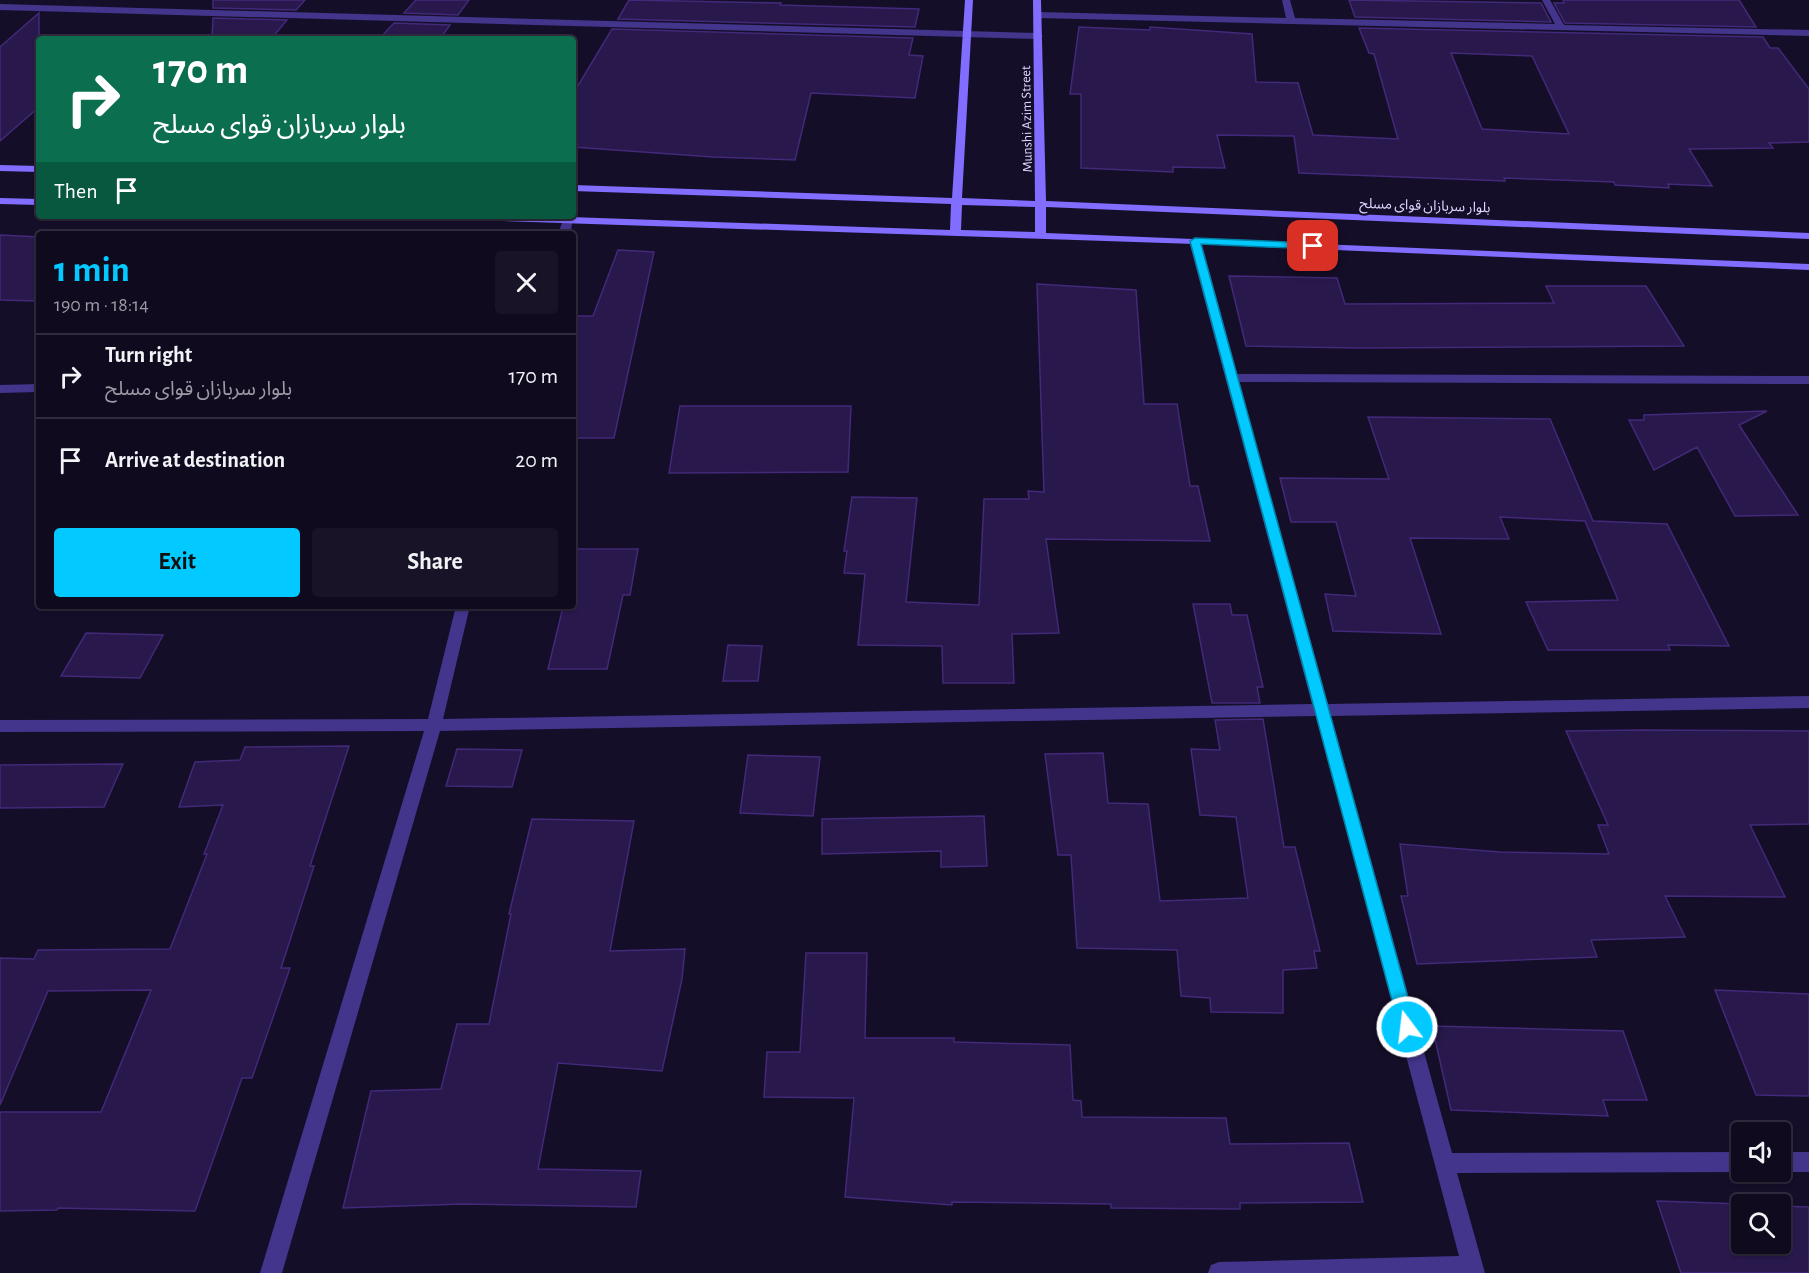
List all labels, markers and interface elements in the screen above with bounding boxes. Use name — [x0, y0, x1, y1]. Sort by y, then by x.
text: 170 m — [153, 49, 248, 91]
icon: right — [54, 60, 132, 138]
street label: Munshi Azim Street — [1019, 65, 1035, 173]
text: بلوار سربازان قوای مسلح — [153, 111, 406, 138]
icon: arrive — [110, 174, 143, 207]
text: Then — [54, 180, 98, 202]
street label: بلوار سربازان قوای مسلح — [1359, 197, 1491, 218]
pin — [1287, 220, 1338, 271]
icon: arrive — [1296, 229, 1329, 262]
button: close — [495, 251, 558, 314]
text: 1 min — [54, 252, 130, 288]
text: 190 m · 18:14 — [54, 295, 149, 315]
text: Turn right — [105, 344, 192, 366]
icon: right — [54, 360, 87, 393]
text: 170 m — [508, 365, 558, 387]
text: بلوار سربازان قوای مسلح — [105, 379, 292, 399]
icon: arrive — [54, 444, 87, 477]
text: Arrive at destination — [105, 449, 285, 471]
text: 20 m — [515, 449, 558, 471]
button: Exit — [54, 528, 300, 597]
button: Share — [312, 528, 558, 597]
position arrow — [1375, 995, 1439, 1059]
map controls — [1731, 1122, 1791, 1254]
button: sound — [1731, 1122, 1791, 1182]
button: search — [1731, 1194, 1791, 1254]

